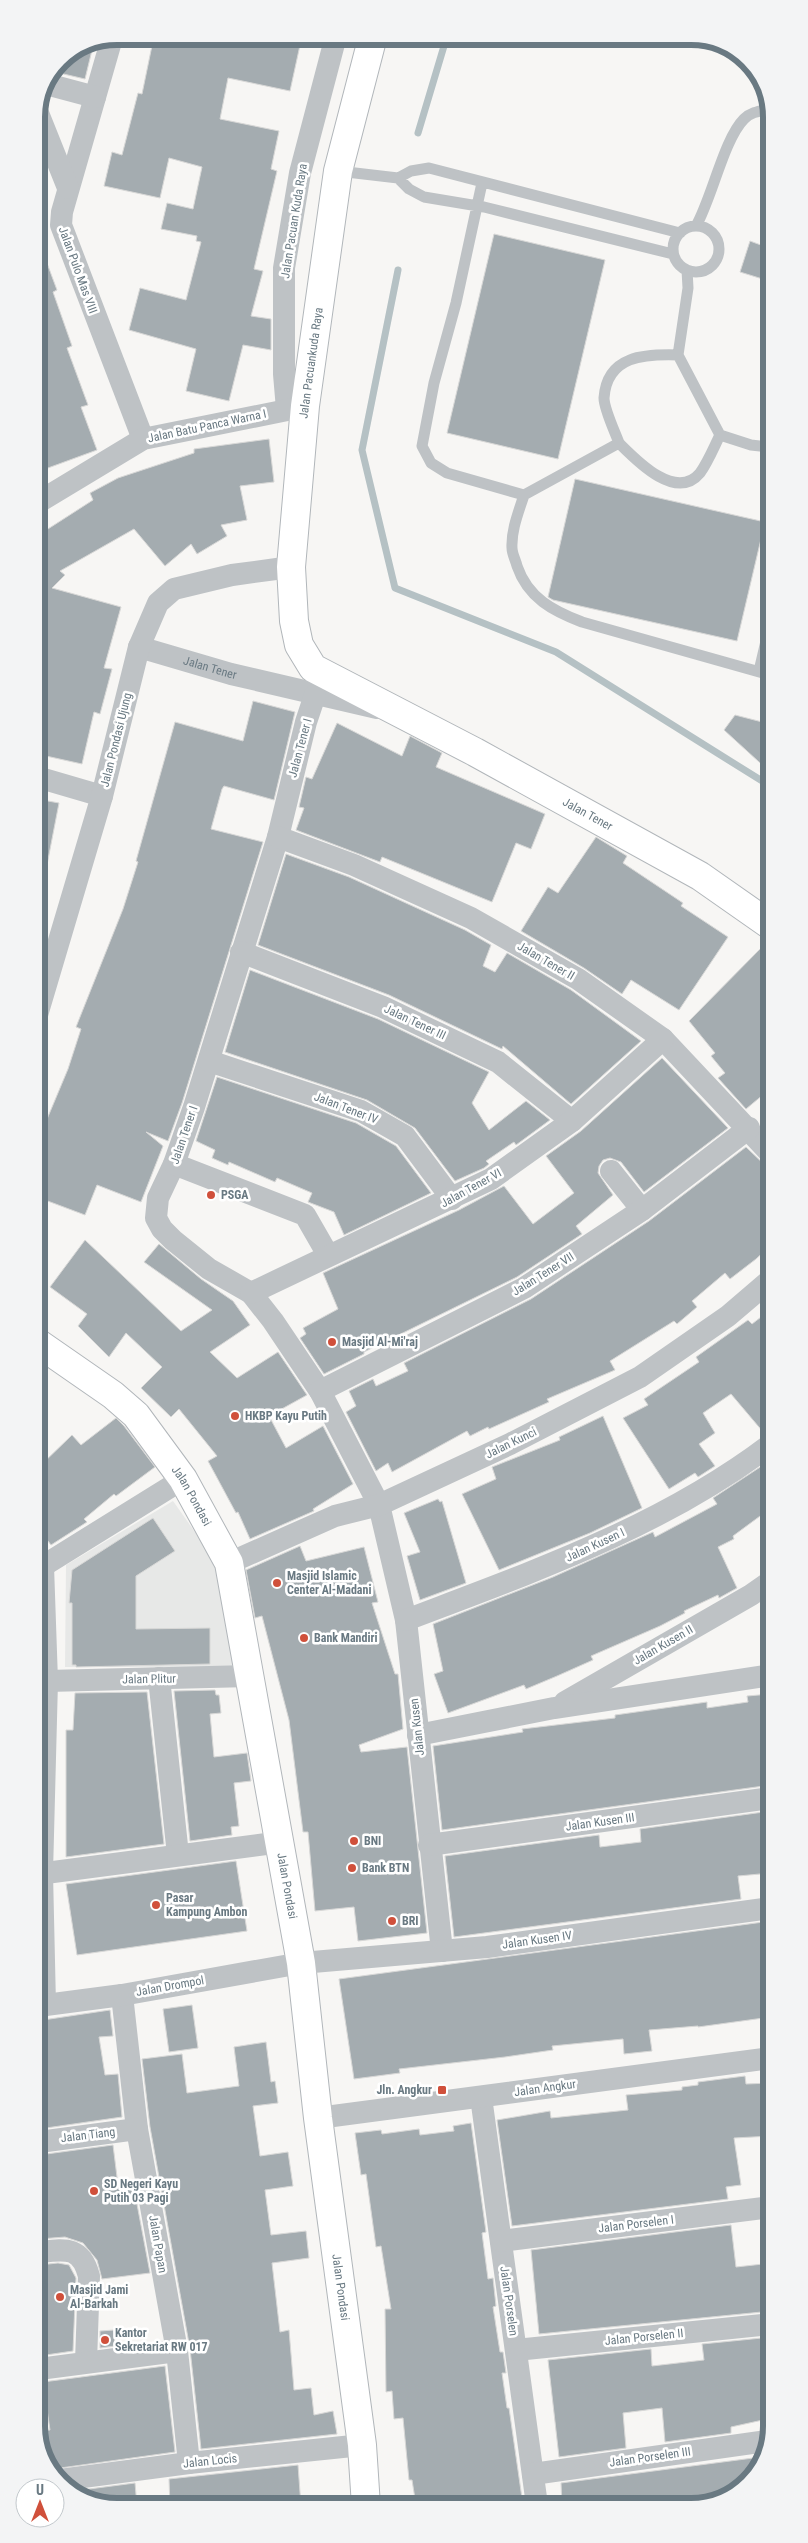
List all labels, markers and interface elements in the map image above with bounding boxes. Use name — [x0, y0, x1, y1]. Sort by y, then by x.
street label: Jalan Pacuan Kuda Raya — [278, 162, 310, 279]
street label: Jalan Pulo Mas VIII — [56, 225, 100, 315]
street label: Jalan Pacuankuda Raya — [296, 306, 326, 420]
street label: Jalan Batu Panca Warna I — [146, 407, 268, 445]
street label: Jalan Tener — [182, 653, 238, 682]
street label: Jalan Pondasi Ujung — [98, 691, 135, 789]
street label: Jalan Tener I — [285, 717, 315, 779]
street label: Jalan Tener — [560, 795, 615, 834]
street label: Jalan Tener II — [515, 939, 577, 983]
street label: Jalan Tener III — [382, 1002, 448, 1042]
street label: Jalan Tener IV — [312, 1089, 380, 1127]
street label: Jalan Tener I — [168, 1104, 200, 1166]
street label: Jalan Tener VI — [438, 1166, 504, 1210]
place label: PSGA — [221, 1188, 249, 1202]
marker: PSGA — [205, 1189, 217, 1201]
street label: Jalan Tener VII — [510, 1249, 576, 1299]
place label: Masjid Al-Mi'raj — [342, 1335, 418, 1349]
marker: Masjid Al-Mi'raj — [326, 1336, 338, 1348]
place label: HKBP Kayu Putih — [245, 1409, 327, 1423]
marker: HKBP Kayu Putih — [229, 1410, 241, 1422]
street label: Jalan Kunci — [483, 1425, 539, 1461]
street label: Jalan Pondasi — [169, 1463, 214, 1528]
street label: Jalan Kusen I — [563, 1525, 627, 1565]
place label: Masjid Islamic Center Al-Madani — [287, 1569, 371, 1597]
marker: Masjid Islamic Center Al-Madani — [271, 1577, 283, 1589]
street label: Jalan Kusen II — [631, 1622, 695, 1668]
place label: Bank Mandiri — [314, 1631, 377, 1645]
marker: Bank Mandiri — [298, 1632, 310, 1644]
street label: Jalan Plitur — [122, 1672, 176, 1686]
street label: Jalan Kusen — [407, 1697, 427, 1756]
street label: Jalan Kusen III — [565, 1810, 635, 1834]
place label: BNI — [364, 1834, 381, 1848]
marker: BNI — [348, 1835, 360, 1847]
street label: Jalan Pondasi — [274, 1852, 300, 1920]
place label: Bank BTN — [362, 1861, 409, 1875]
marker: Bank BTN — [346, 1862, 358, 1874]
place label: Pasar Kampung Ambon — [166, 1891, 247, 1919]
marker: Pasar Kampung Ambon — [150, 1899, 162, 1911]
place label: BRI — [402, 1914, 419, 1928]
marker: BRI — [386, 1915, 398, 1927]
street label: Jalan Kusen IV — [501, 1928, 573, 1952]
street label: Jalan Drompol — [135, 1973, 205, 1999]
street label: Jalan Angkur — [513, 2077, 577, 2099]
place label: Jln. Angkur — [376, 2083, 432, 2097]
marker: Jln. Angkur — [436, 2084, 448, 2096]
street label: Jalan Tiang — [60, 2125, 116, 2145]
place label: SD Negeri Kayu Putih 03 Pagi — [104, 2177, 178, 2205]
marker: SD Negeri Kayu Putih 03 Pagi — [88, 2185, 100, 2197]
street label: Jalan Porselen I — [597, 2212, 675, 2236]
street label: Jalan Papan — [146, 2214, 170, 2274]
street label: Jalan Pondasi — [329, 2253, 352, 2321]
street label: Jalan Porselen — [497, 2265, 521, 2337]
place label: Masjid Jami Al-Barkah — [70, 2283, 128, 2311]
marker: Masjid Jami Al-Barkah — [54, 2291, 66, 2303]
place label: Kantor Sekretariat RW 017 — [115, 2326, 208, 2354]
street label: Jalan Porselen II — [604, 2326, 684, 2348]
marker: Kantor Sekretariat RW 017 — [99, 2334, 111, 2346]
street label: Jalan Porselen III — [608, 2444, 692, 2470]
street label: Jalan Locis — [182, 2451, 238, 2471]
north arrow — [15, 2478, 65, 2528]
text: U — [36, 2482, 44, 2498]

